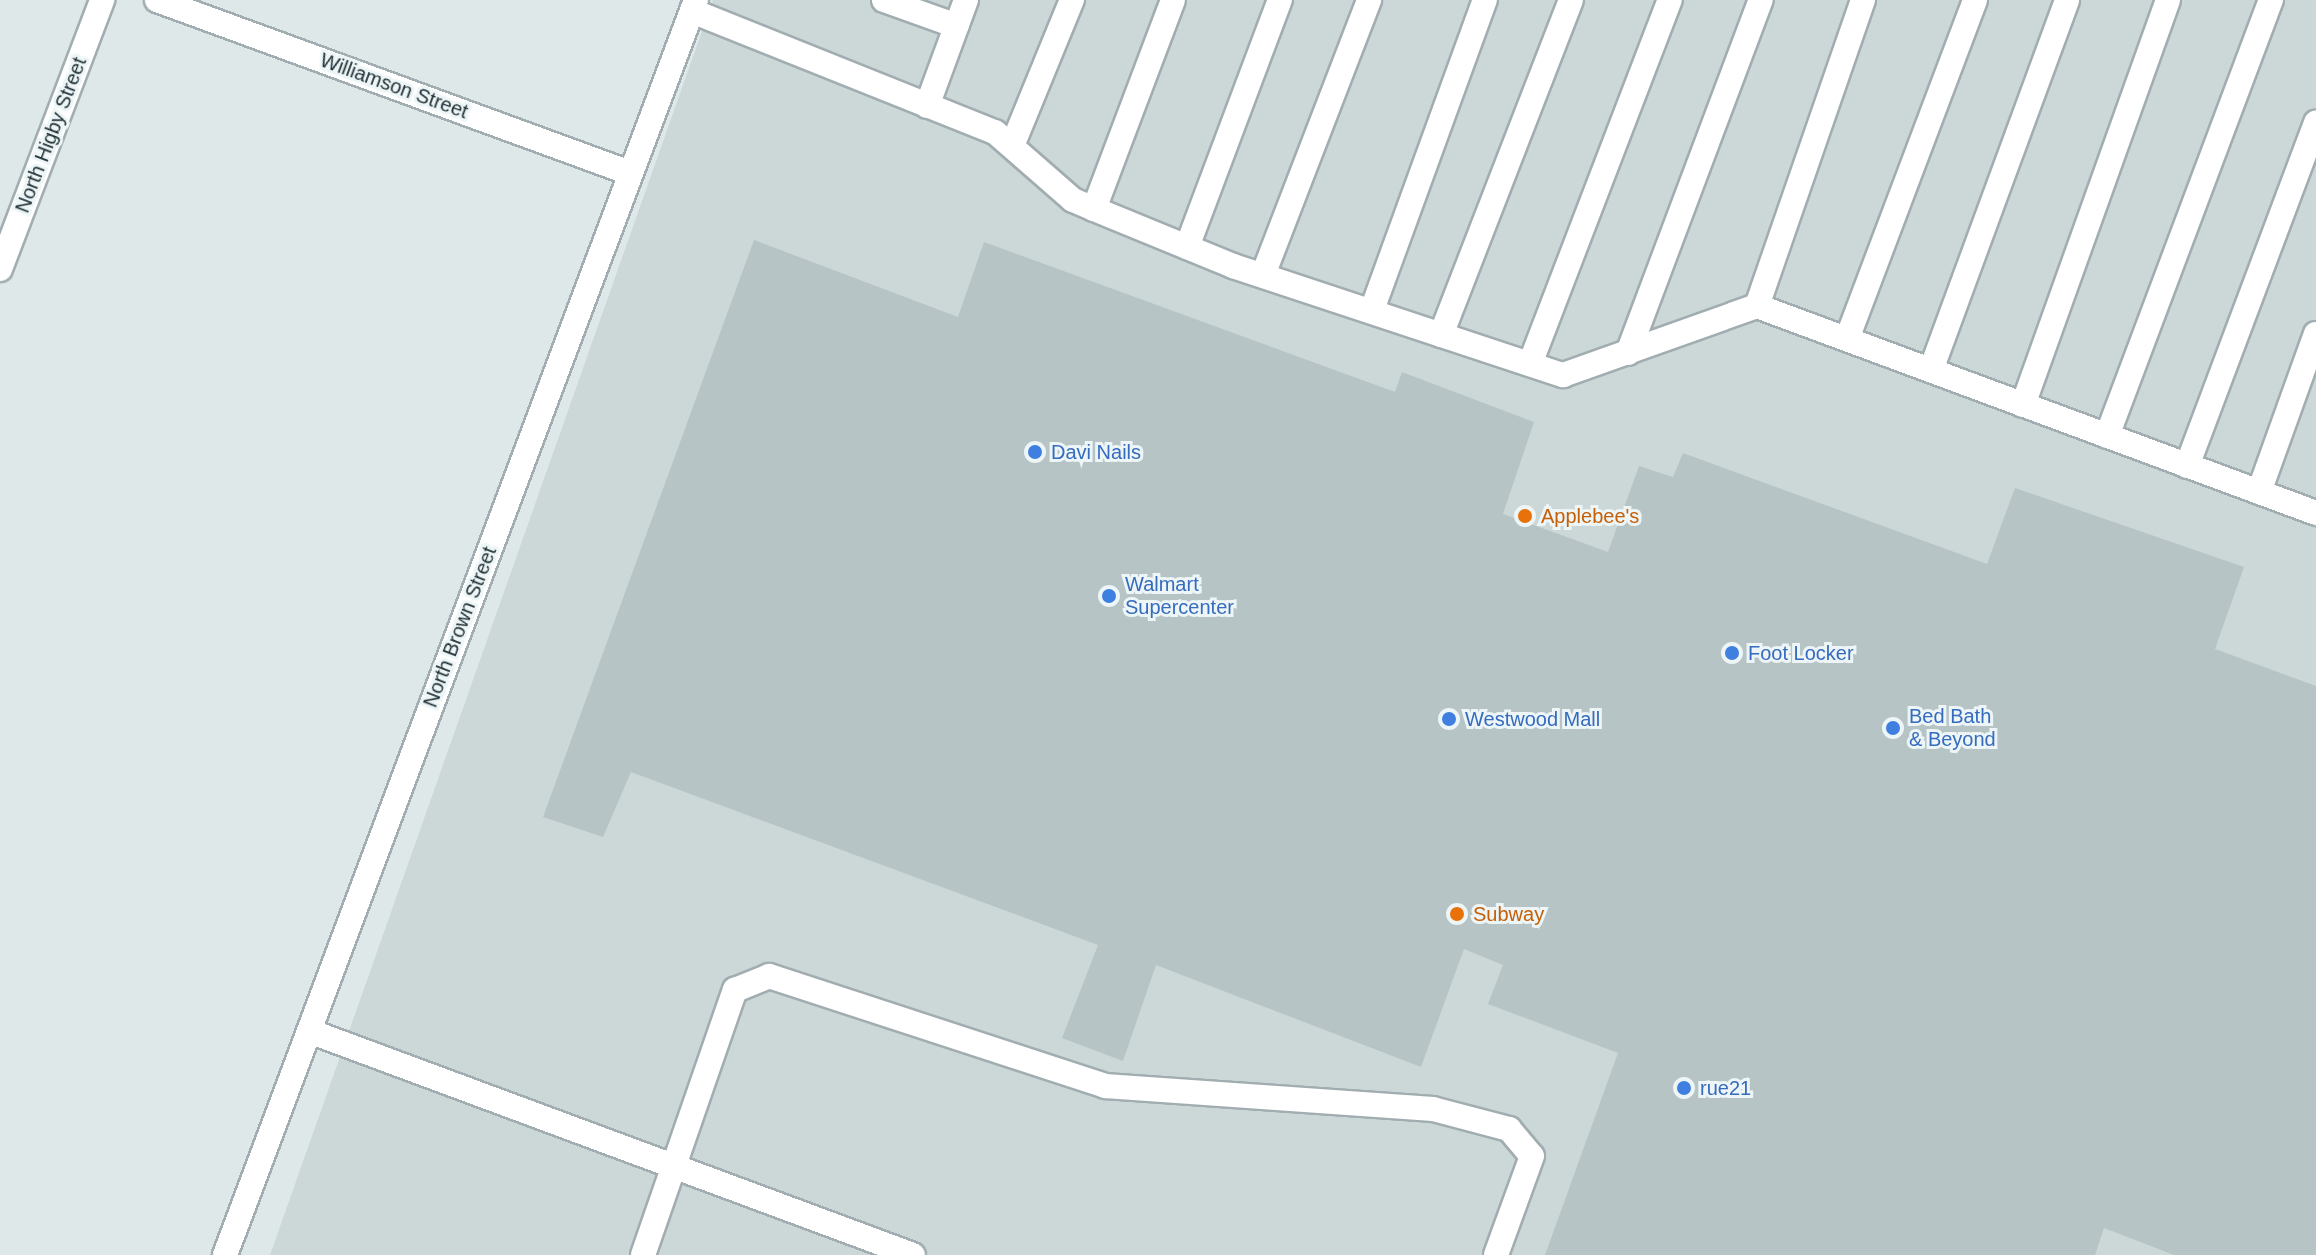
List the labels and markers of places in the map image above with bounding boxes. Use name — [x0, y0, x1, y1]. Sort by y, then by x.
place label: Davi Nails — [1051, 440, 1141, 464]
marker: Davi Nails — [1026, 443, 1044, 461]
place label: Applebee's — [1541, 504, 1639, 528]
marker: Applebee's — [1516, 507, 1534, 525]
place label: Walmart Supercenter — [1125, 572, 1234, 619]
marker: Walmart Supercenter — [1100, 587, 1118, 605]
place label: Foot Locker — [1748, 641, 1854, 665]
marker: Foot Locker — [1723, 644, 1741, 662]
place label: Bed Bath & Beyond — [1909, 704, 1996, 751]
place label: Westwood Mall — [1465, 707, 1600, 731]
marker: Westwood Mall — [1440, 710, 1458, 728]
marker: Bed Bath & Beyond — [1884, 719, 1902, 737]
place label: Subway — [1473, 902, 1544, 926]
marker: Subway — [1448, 905, 1466, 923]
place label: rue21 — [1700, 1076, 1751, 1100]
marker: rue21 — [1675, 1079, 1693, 1097]

